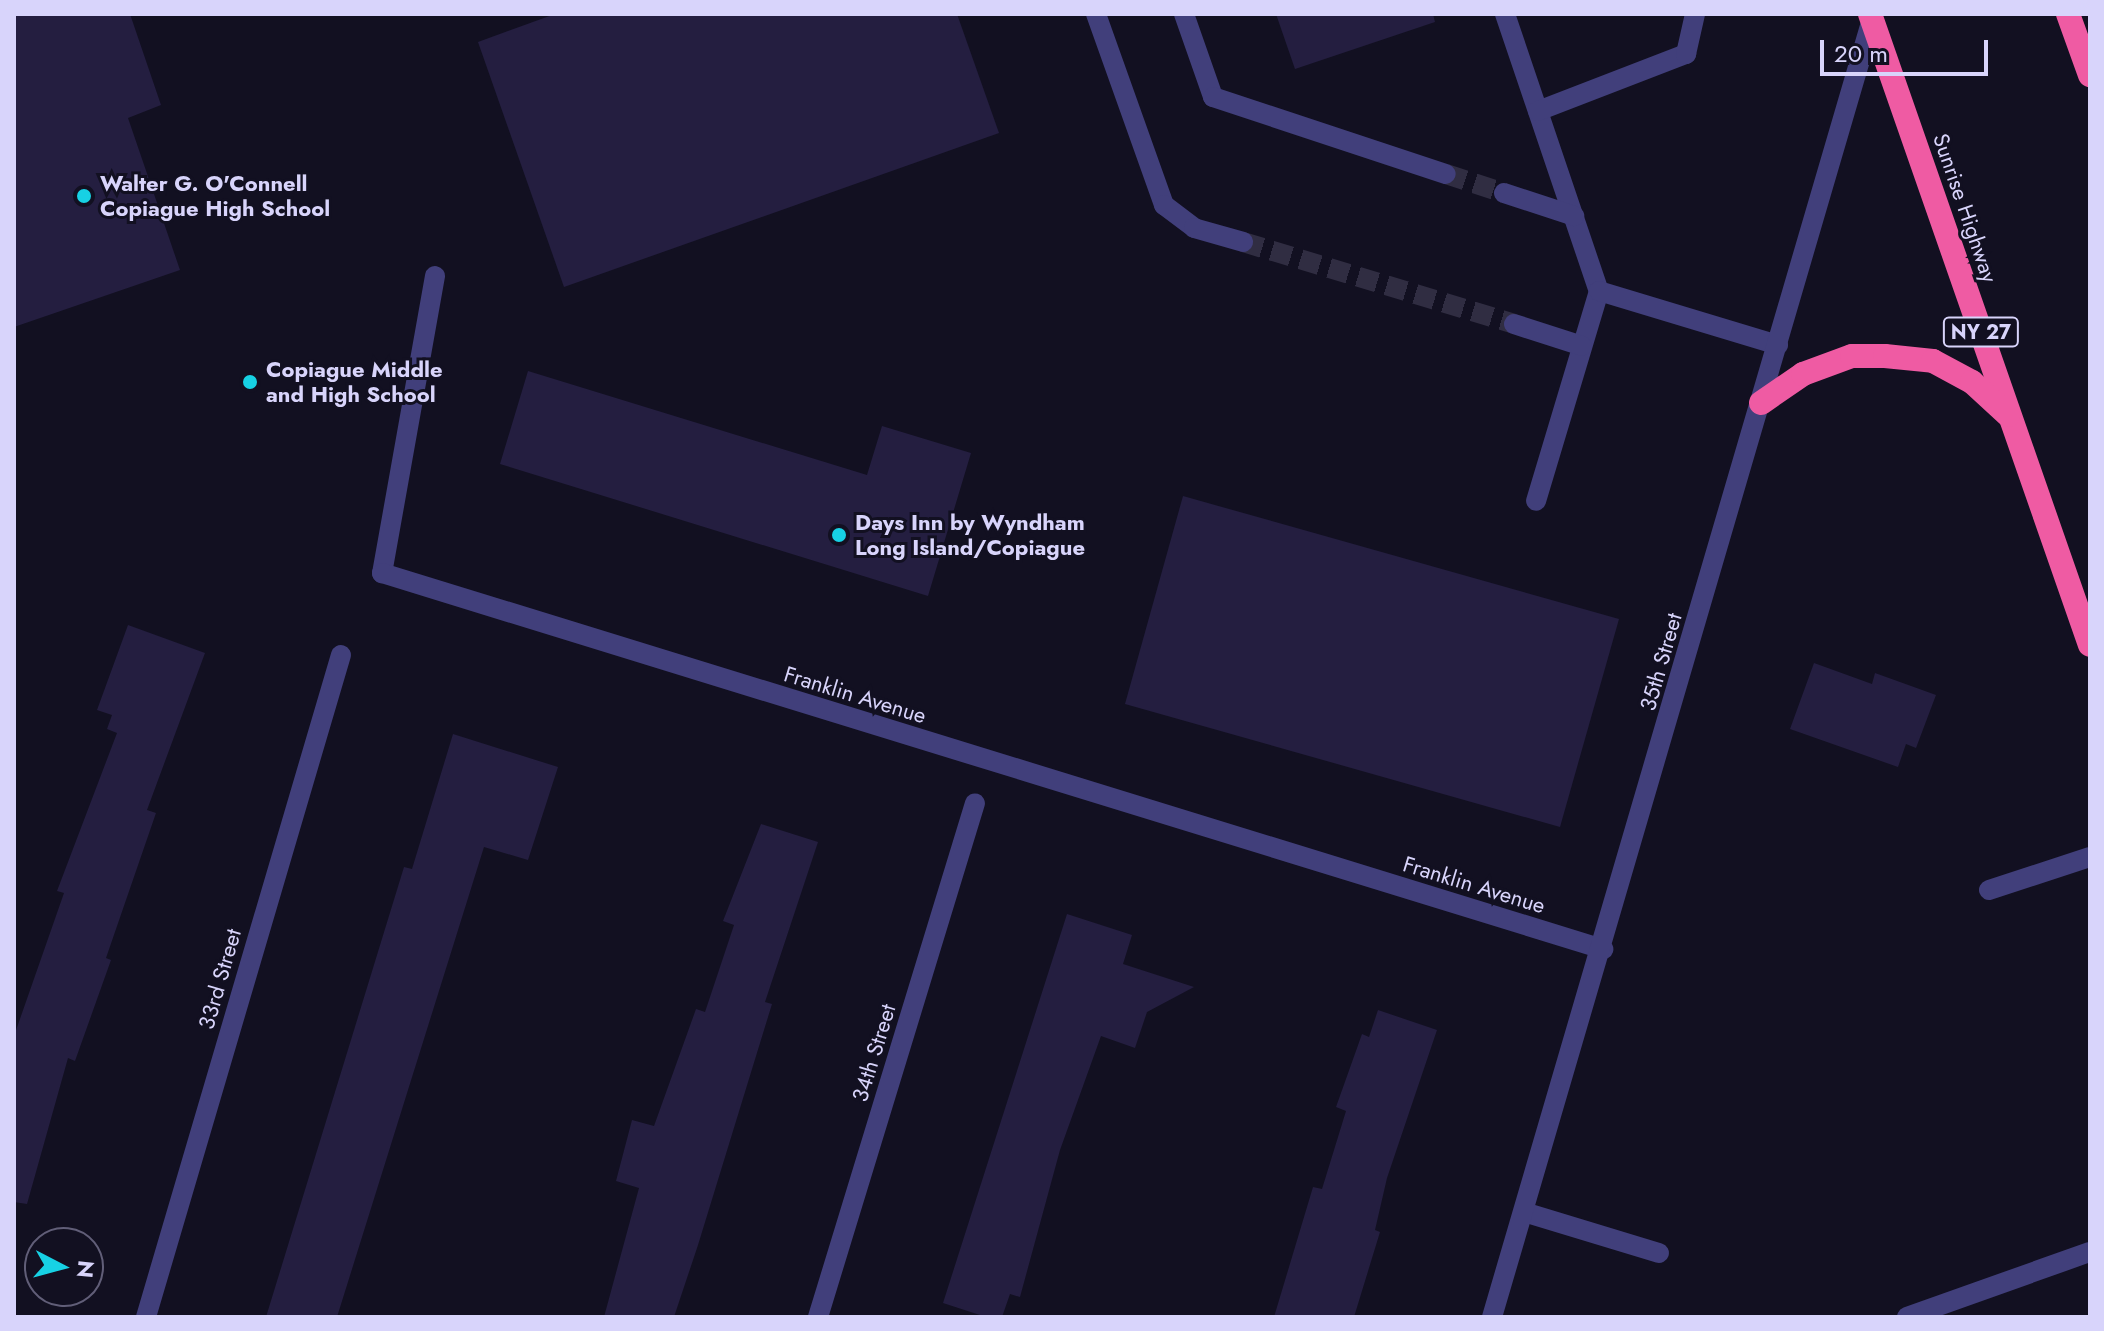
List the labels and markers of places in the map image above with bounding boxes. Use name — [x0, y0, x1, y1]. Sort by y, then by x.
place label: Walter G. O'Connell Copiague High School — [100, 170, 330, 222]
marker: Walter G. O'Connell Copiague High School — [75, 187, 93, 205]
place label: Copiague Middle and High School — [266, 356, 443, 408]
marker: Copiague Middle and High School — [241, 373, 259, 391]
place label: Days Inn by Wyndham Long Island/Copiague — [855, 509, 1085, 560]
marker: Days Inn by Wyndham Long Island/Copiague — [830, 526, 848, 544]

